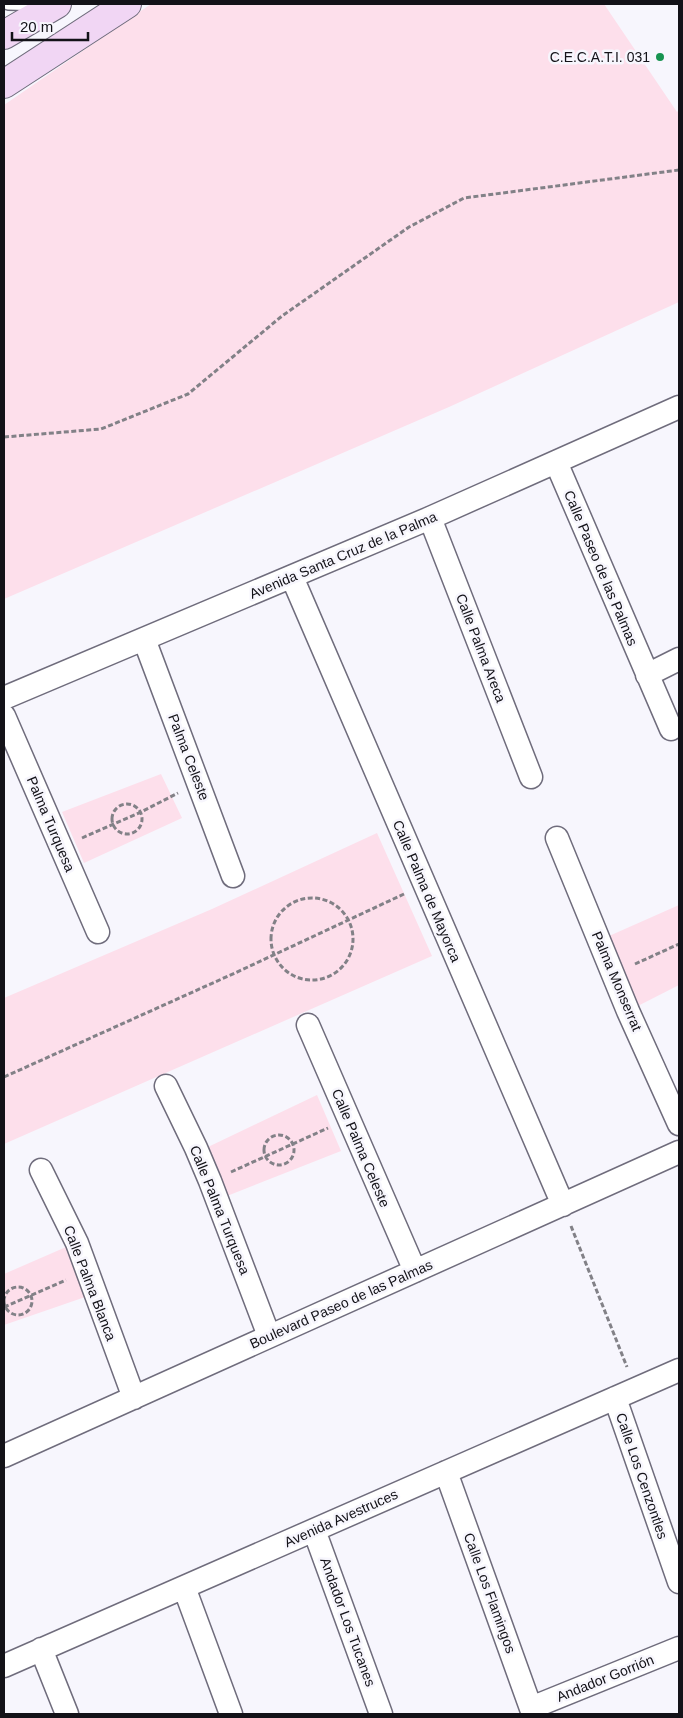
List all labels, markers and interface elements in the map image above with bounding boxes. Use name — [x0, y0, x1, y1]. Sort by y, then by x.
scale bar — [12, 10, 89, 42]
text: 20 m — [20, 18, 53, 35]
place label: C.E.C.A.T.I. 031 — [550, 49, 650, 65]
marker: C.E.C.A.T.I. 031 — [654, 51, 666, 63]
street label: Calle Paseo de las Palmas — [561, 488, 641, 648]
street label: Avenida Santa Cruz de la Palma — [247, 508, 439, 602]
street label: Calle Palma Areca — [453, 591, 509, 705]
street label: Palma Celeste — [165, 712, 213, 803]
street label: Palma Turquesa — [24, 774, 78, 874]
street label: Calle Palma de Mayorca — [390, 818, 464, 965]
street label: Palma Monserrat — [589, 929, 645, 1033]
street label: Calle Palma Celeste — [329, 1086, 393, 1210]
street label: Calle Palma Turquesa — [187, 1143, 253, 1277]
street label: Calle Palma Blanca — [61, 1223, 119, 1343]
street label: Boulevard Paseo de las Palmas — [247, 1256, 435, 1352]
street label: Calle Los Cenzontles — [613, 1411, 671, 1541]
street label: Avenida Avestruces — [282, 1486, 400, 1550]
street label: Calle Los Flamingos — [461, 1531, 519, 1655]
street label: Andador Los Tucanes — [317, 1555, 379, 1689]
street label: Andador Gorrión — [554, 1651, 656, 1705]

